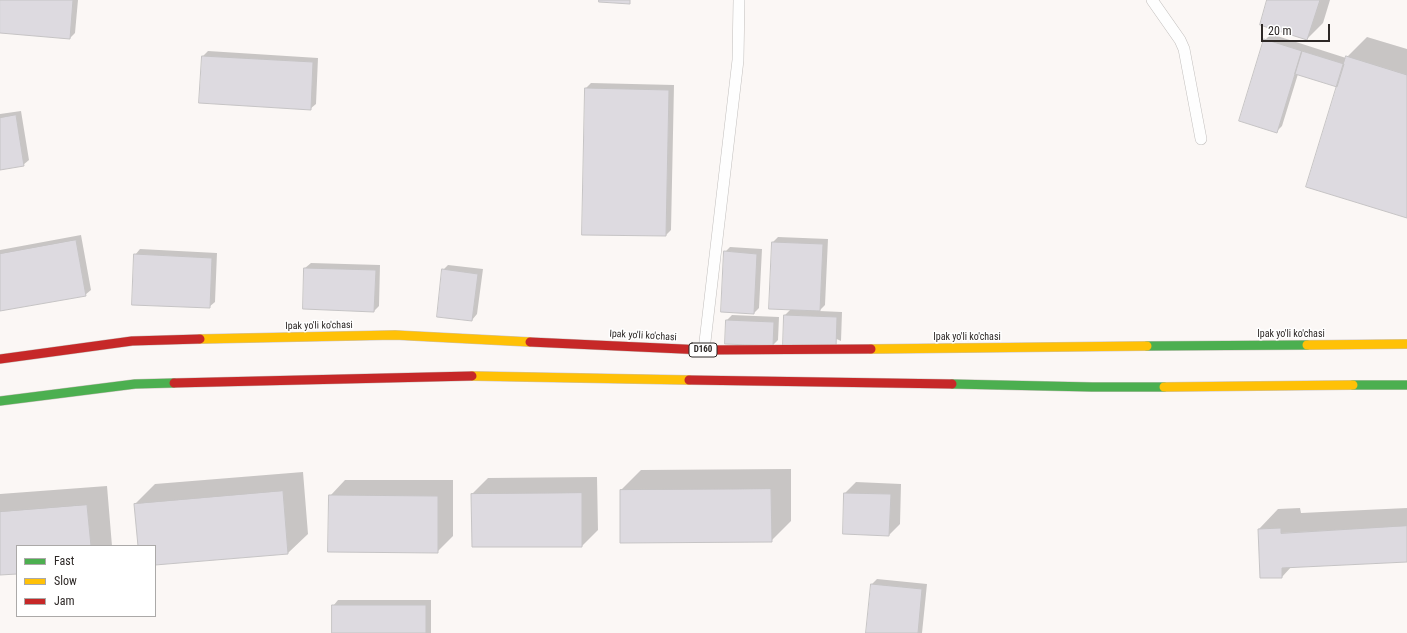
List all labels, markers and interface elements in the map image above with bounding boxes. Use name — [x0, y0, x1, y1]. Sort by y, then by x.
scale bar — [1263, 16, 1332, 42]
text: 20 m — [1268, 24, 1292, 38]
street label: Ipak yo'li ko'chasi — [285, 319, 353, 333]
street label: Ipak yo'li ko'chasi — [609, 328, 677, 344]
street label: Ipak yo'li ko'chasi — [1257, 328, 1325, 340]
street label: Ipak yo'li ko'chasi — [933, 331, 1001, 343]
road number: D160 — [689, 343, 717, 357]
legend — [16, 545, 156, 617]
text: Fast — [54, 554, 74, 568]
text: Slow — [54, 574, 77, 588]
text: Jam — [54, 594, 75, 608]

